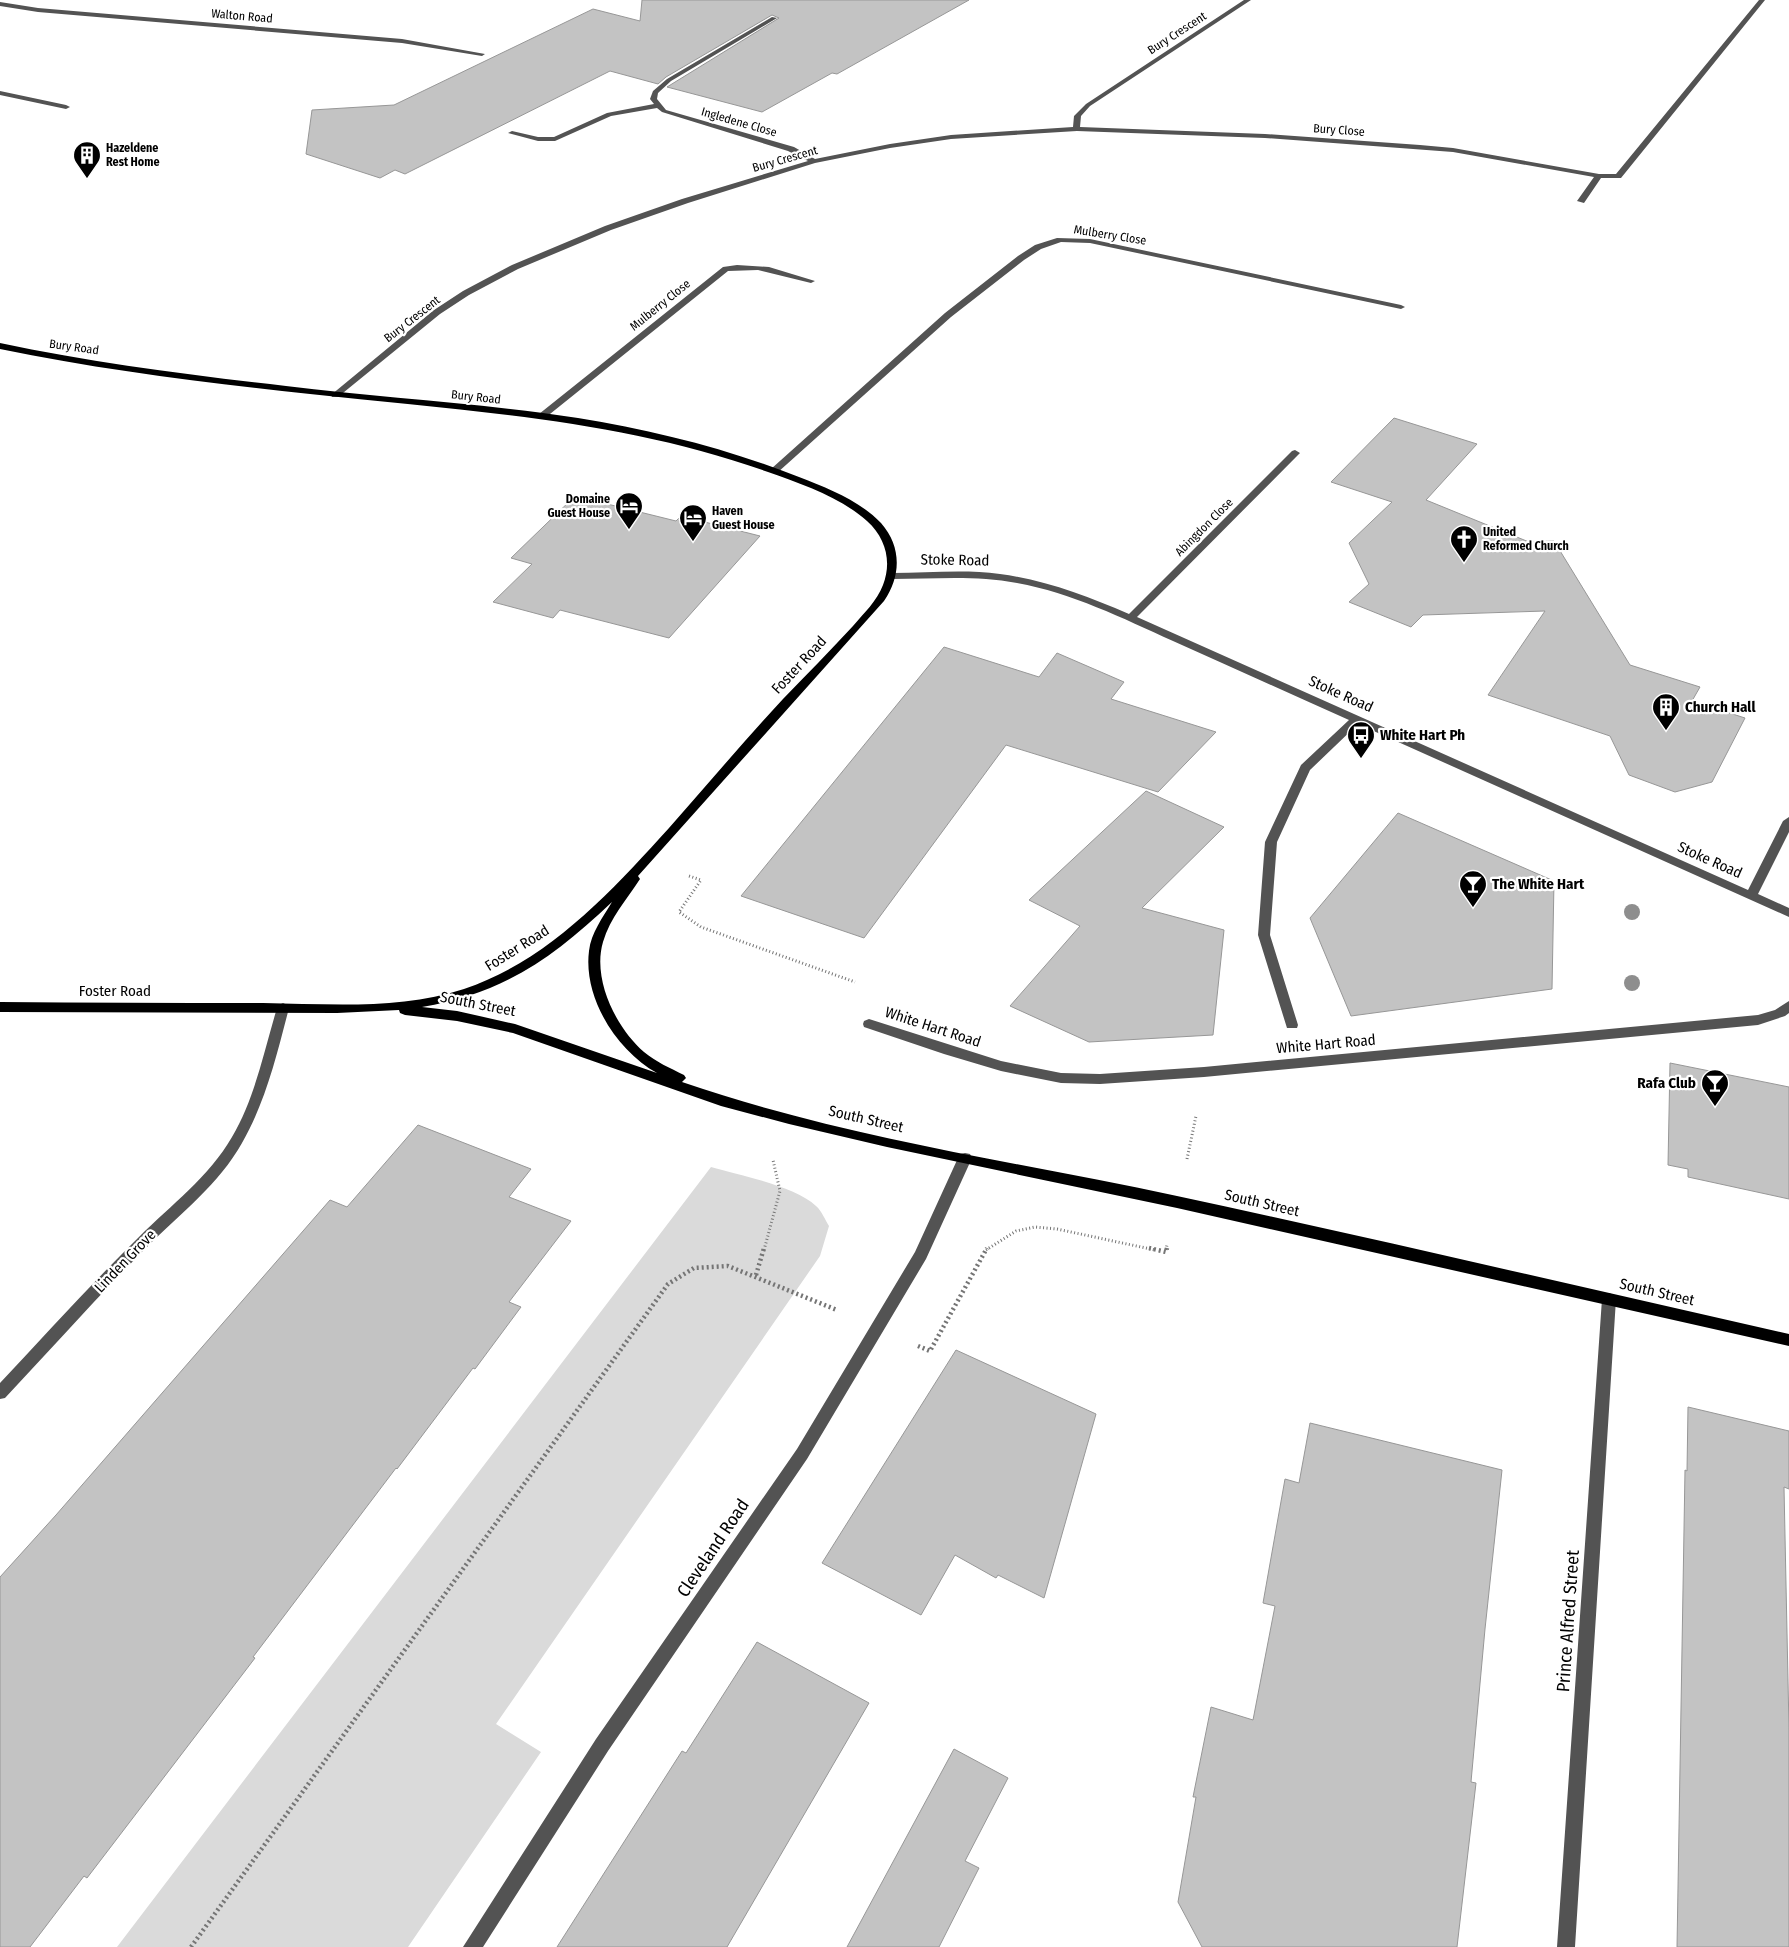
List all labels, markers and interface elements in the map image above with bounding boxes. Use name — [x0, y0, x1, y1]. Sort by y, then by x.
street label: Walton Road — [211, 6, 273, 26]
street label: Bury Crescent — [1145, 9, 1209, 57]
street label: Ingledene Close — [700, 105, 778, 140]
street label: Bury Close — [1313, 121, 1365, 139]
building icon: Hazeldene Rest Home — [72, 140, 102, 179]
place label: Hazeldene Rest Home — [106, 141, 160, 169]
street label: Bury Crescent — [751, 143, 819, 175]
street label: Mulberry Close — [1073, 222, 1147, 248]
street label: Mulberry Close — [627, 276, 693, 334]
street label: Bury Crescent — [381, 293, 443, 345]
street label: Bury Road — [48, 337, 100, 357]
street label: Bury Road — [450, 387, 502, 407]
hotel icon: Domaine Guest House — [614, 491, 644, 530]
place label: Domaine Guest House — [547, 492, 610, 520]
street label: Abingdon Close — [1172, 495, 1236, 559]
hotel icon: Haven Guest House — [678, 503, 708, 542]
place label: Haven Guest House — [712, 504, 775, 532]
church icon: United Reformed Church — [1449, 524, 1479, 563]
place label: United Reformed Church — [1483, 525, 1569, 553]
street label: Stoke Road — [920, 550, 990, 570]
street label: Foster Road — [768, 632, 830, 698]
street label: Stoke Road — [1306, 672, 1376, 716]
building icon: Church Hall — [1651, 692, 1681, 731]
place label: Church Hall — [1685, 698, 1756, 716]
bus stop icon: White Hart Ph — [1346, 720, 1376, 759]
place label: White Hart Ph — [1380, 726, 1465, 744]
street label: Stoke Road — [1675, 838, 1745, 882]
bar icon: The White Hart — [1458, 869, 1488, 908]
place label: The White Hart — [1492, 875, 1585, 893]
street label: Foster Road — [482, 921, 552, 975]
street label: Foster Road — [79, 982, 151, 1000]
street label: South Street — [439, 988, 517, 1020]
street label: White Hart Road — [883, 1003, 983, 1051]
street label: White Hart Road — [1276, 1031, 1376, 1057]
bar icon: Rafa Club — [1700, 1068, 1730, 1107]
place label: Rafa Club — [1637, 1074, 1696, 1092]
street label: South Street — [827, 1102, 905, 1136]
street label: South Street — [1223, 1186, 1301, 1220]
street label: Linden Grove — [91, 1226, 159, 1296]
street label: South Street — [1618, 1275, 1696, 1309]
street label: Cleveland Road — [672, 1495, 754, 1601]
street label: Prince Alfred Street — [1552, 1549, 1584, 1693]

